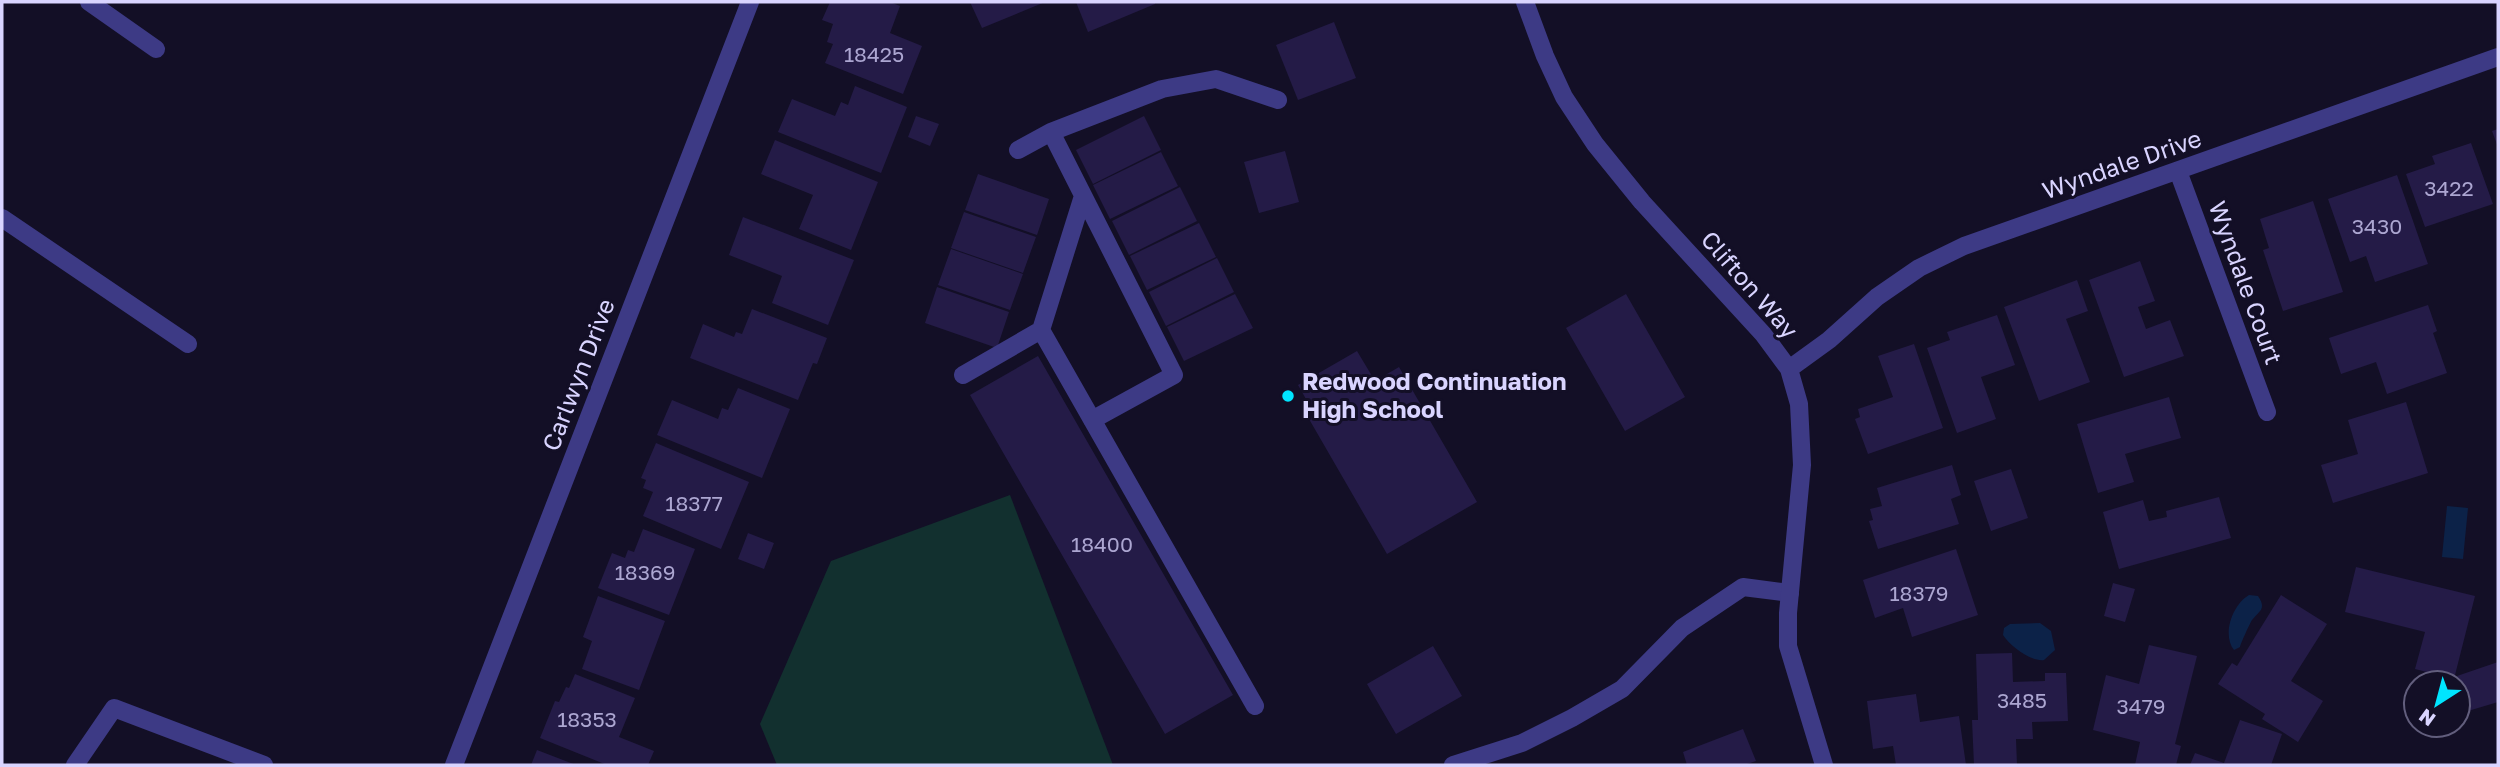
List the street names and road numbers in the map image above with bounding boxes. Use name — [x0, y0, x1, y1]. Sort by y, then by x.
street label: Wyndale Drive — [2038, 123, 2205, 204]
street label: Wyndale Court — [2203, 197, 2289, 368]
street label: Clifton Way — [1696, 224, 1805, 344]
street label: Carlwyn Drive — [535, 294, 620, 454]

